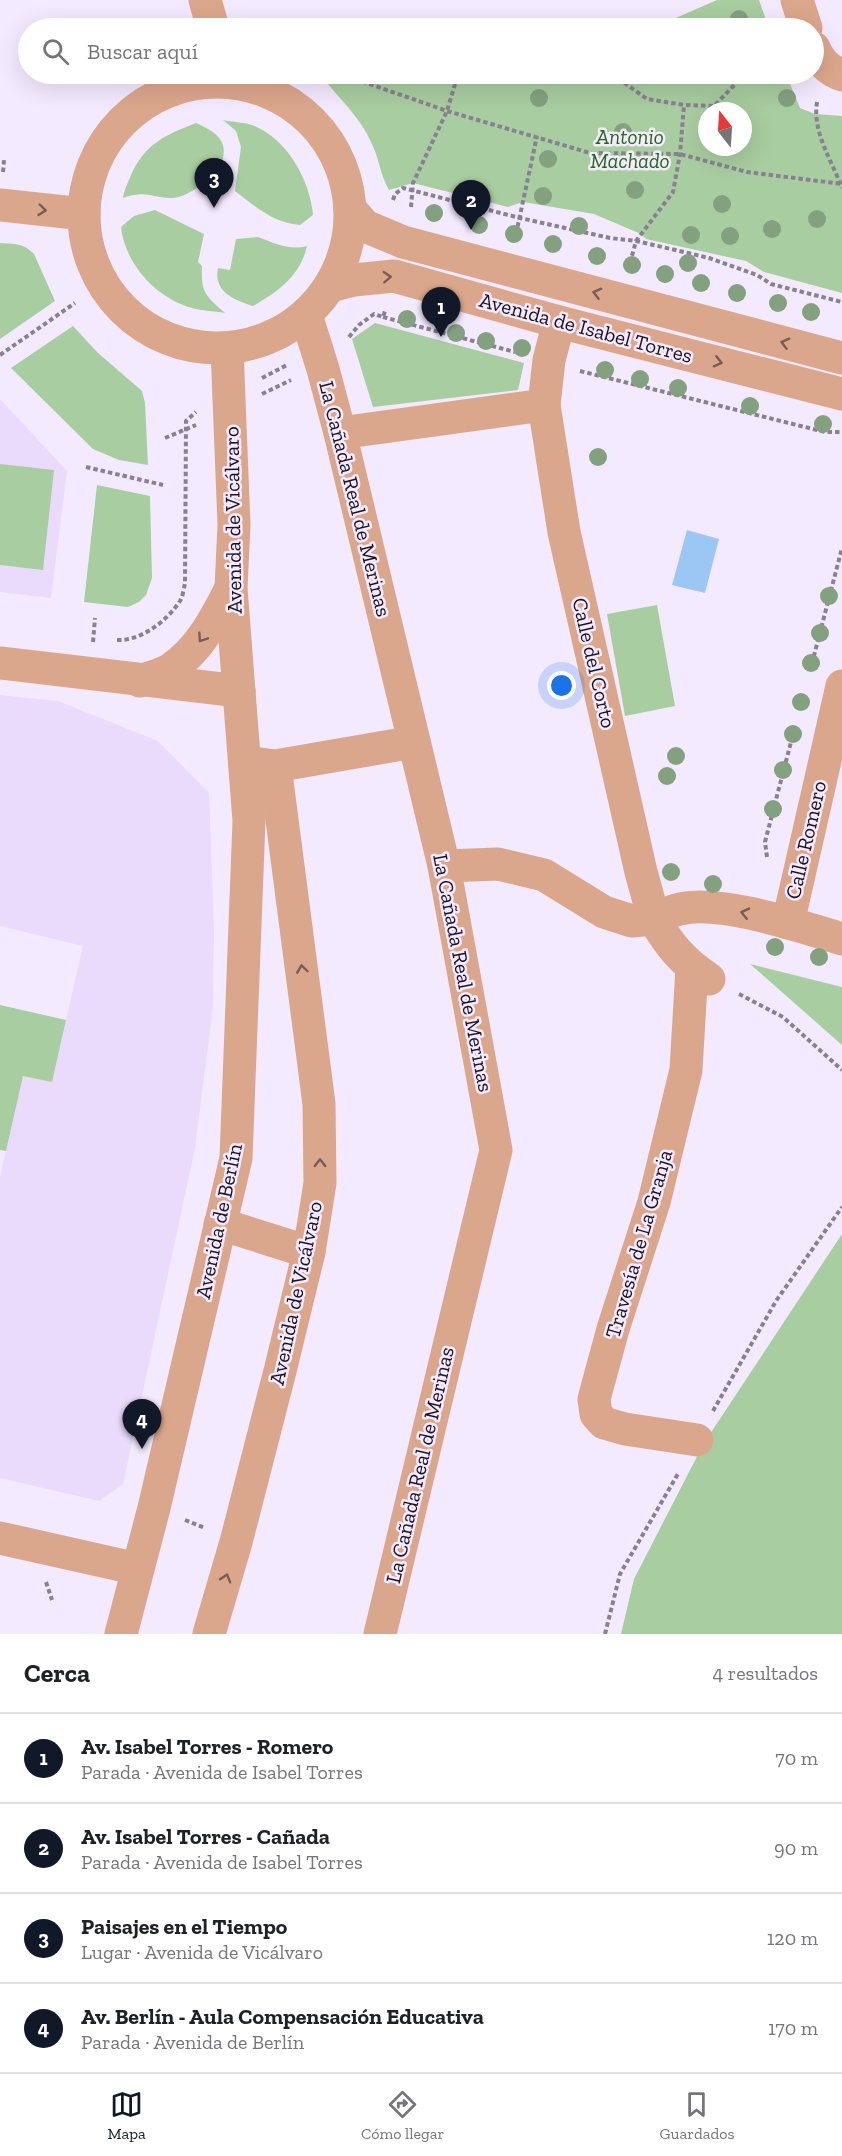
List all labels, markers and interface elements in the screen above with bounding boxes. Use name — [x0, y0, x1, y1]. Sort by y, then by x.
search box — [18, 18, 824, 84]
icon: search — [39, 35, 72, 68]
text: Buscar aquí — [87, 38, 198, 65]
north arrow — [698, 102, 752, 156]
park label: Antonio Machado — [590, 124, 670, 173]
pin: 3 — [194, 158, 234, 208]
pin: 2 — [452, 180, 490, 230]
one-way arrow — [37, 203, 46, 216]
one-way arrow — [383, 271, 392, 284]
street label: Avenida de Isabel Torres — [477, 287, 695, 368]
pin: 1 — [422, 288, 460, 337]
one-way arrow — [592, 288, 602, 301]
one-way arrow — [781, 338, 791, 350]
one-way arrow — [713, 355, 723, 368]
street label: La Cañada Real de Merinas — [314, 378, 397, 619]
street label: Avenida de Vicálvaro — [218, 426, 247, 614]
street label: Calle del Corto — [567, 595, 622, 730]
one-way arrow — [198, 632, 209, 643]
your location — [547, 671, 576, 700]
street label: Calle Romero — [780, 778, 831, 901]
street label: La Cañada Real de Merinas — [428, 852, 499, 1094]
one-way arrow — [740, 908, 750, 921]
one-way arrow — [296, 965, 308, 974]
street label: Avenida de Berlín — [190, 1141, 247, 1301]
street label: Travesía de La Granja — [600, 1147, 678, 1341]
one-way arrow — [314, 1159, 326, 1168]
street label: Avenida de Vicálvaro — [264, 1199, 327, 1387]
street label: La Cañada Real de Merinas — [380, 1344, 459, 1586]
pin: 4 — [122, 1400, 162, 1449]
one-way arrow — [219, 1573, 231, 1584]
text: Cerca — [24, 1657, 90, 1689]
text: 4 resultados — [713, 1661, 818, 1685]
text: Av. Isabel Torres - Romero — [81, 1733, 333, 1760]
text: 1 — [39, 1746, 48, 1770]
text: 70 m — [775, 1746, 818, 1770]
text: Parada · Avenida de Isabel Torres — [81, 1760, 363, 1784]
text: Av. Isabel Torres - Cañada — [81, 1823, 330, 1850]
text: 2 — [38, 1836, 49, 1860]
text: 90 m — [774, 1836, 818, 1860]
text: Parada · Avenida de Isabel Torres — [81, 1850, 363, 1874]
text: Paisajes en el Tiempo — [81, 1913, 287, 1940]
text: 3 — [38, 1926, 49, 1950]
text: 120 m — [767, 1926, 818, 1950]
text: Lugar · Avenida de Vicálvaro — [81, 1940, 323, 1964]
text: Av. Berlín - Aula Compensación Educativa — [81, 2003, 484, 2030]
text: 4 — [38, 2016, 49, 2040]
text: 170 m — [768, 2016, 818, 2040]
text: Parada · Avenida de Berlín — [81, 2030, 304, 2054]
tab: Mapa — [108, 2088, 146, 2143]
tab: Cómo llegar — [361, 2088, 444, 2143]
tab: Guardados — [659, 2088, 734, 2143]

